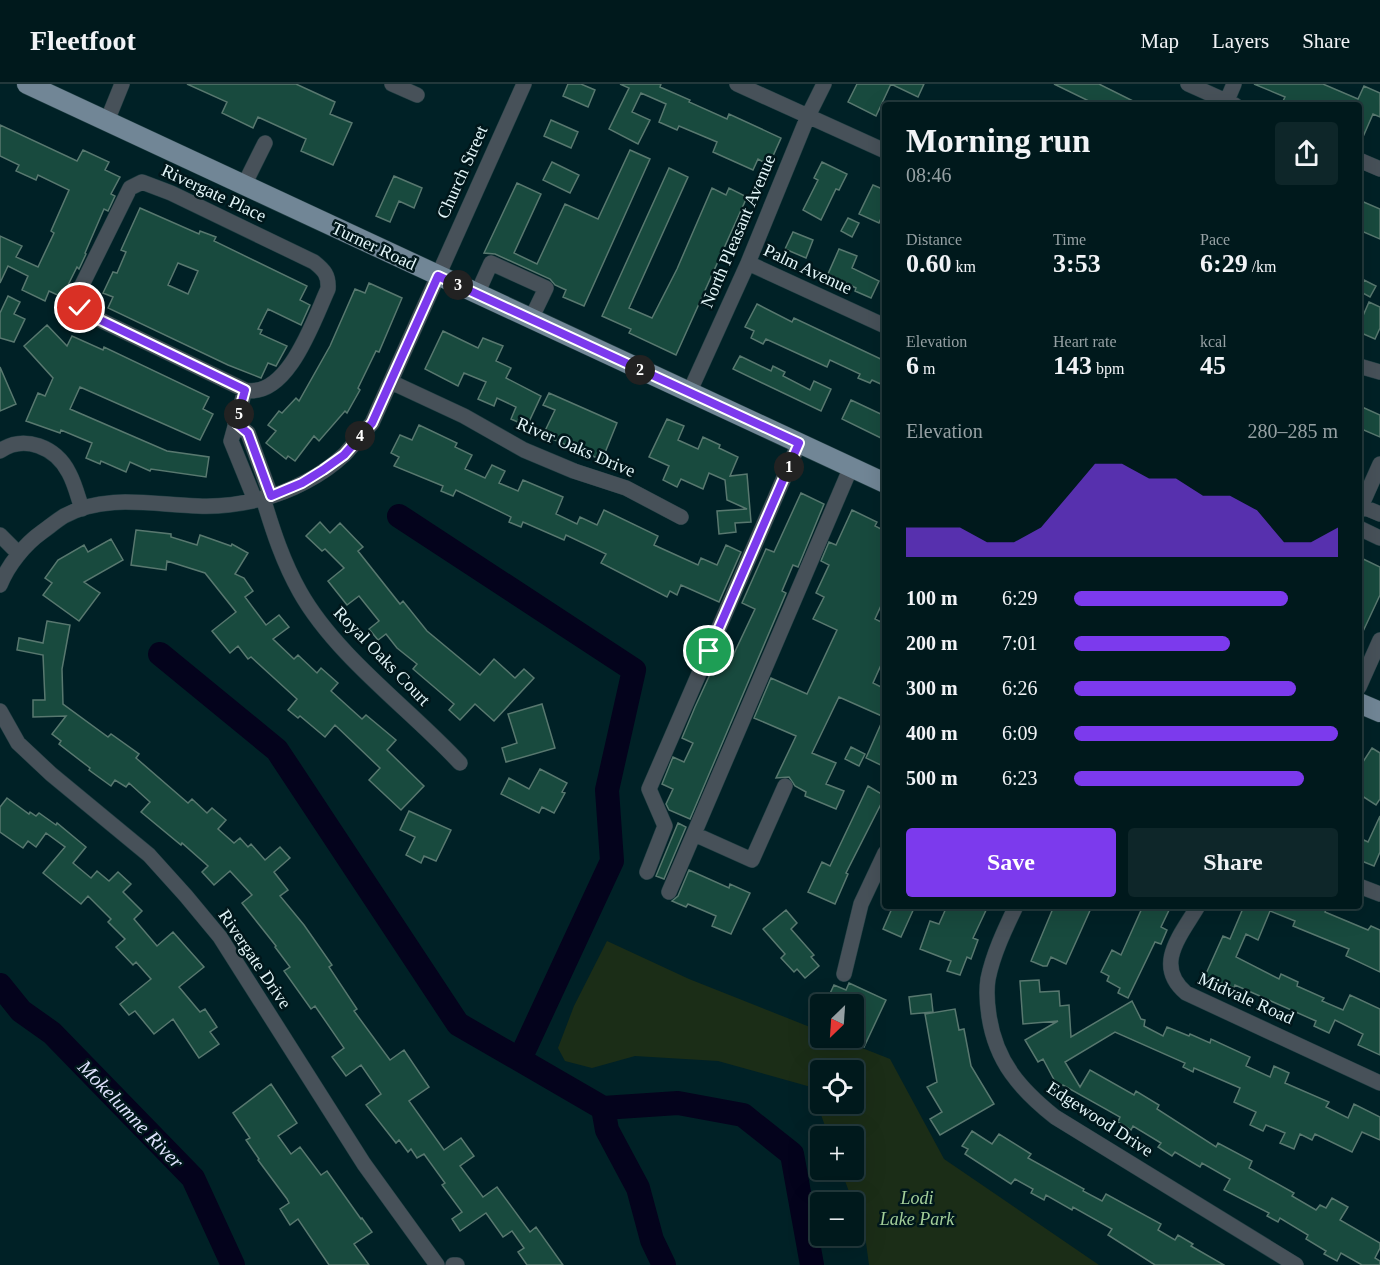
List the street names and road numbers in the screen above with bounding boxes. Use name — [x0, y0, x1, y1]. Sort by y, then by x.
street label: Church Street — [433, 122, 491, 222]
street label: North Pleasant Avenue — [697, 151, 779, 311]
street label: Rivergate Place — [159, 160, 269, 226]
street label: Turner Road — [329, 218, 419, 274]
street label: Palm Avenue — [761, 240, 855, 298]
street label: River Oaks Drive — [514, 413, 638, 481]
street label: Royal Oaks Court — [330, 602, 434, 710]
street label: Rivergate Drive — [215, 906, 295, 1012]
street label: Midvale Road — [1195, 968, 1297, 1028]
street label: Edgewood Drive — [1043, 1077, 1157, 1161]

